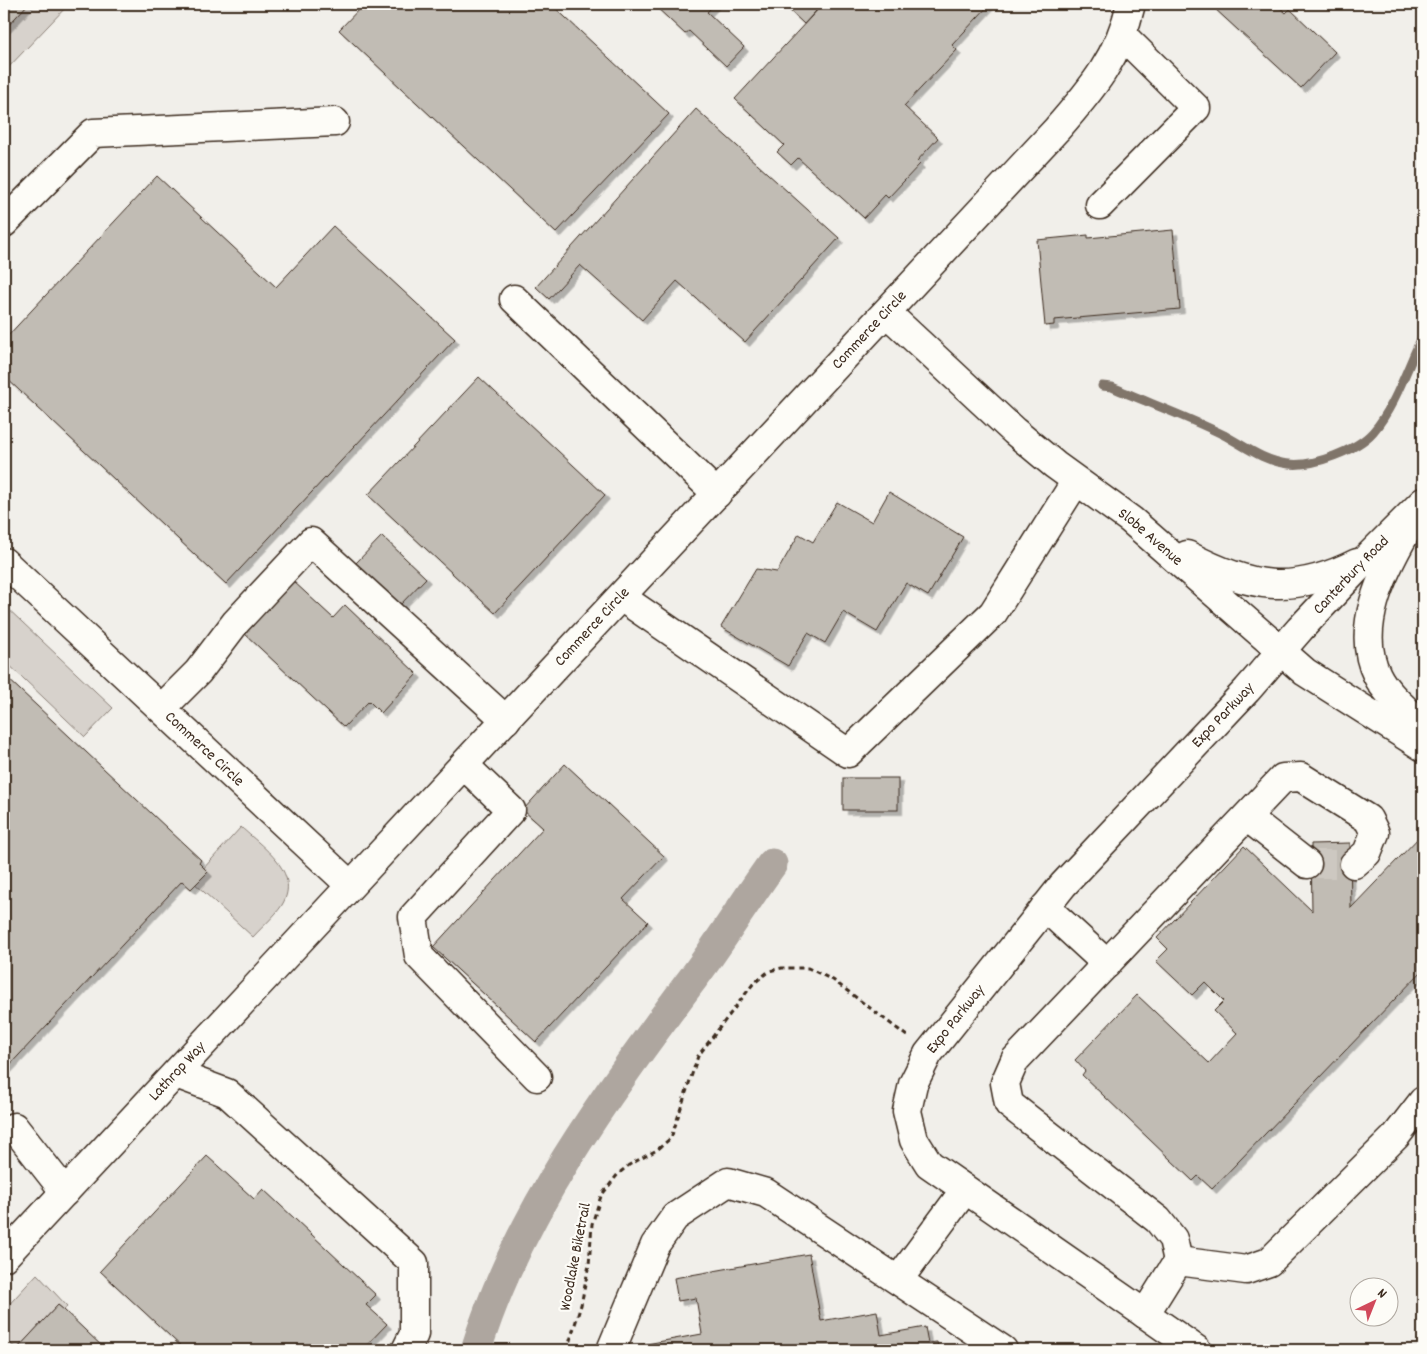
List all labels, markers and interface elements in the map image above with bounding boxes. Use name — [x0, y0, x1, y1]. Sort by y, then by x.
street label: Commerce Circle — [826, 285, 912, 375]
street label: Slobe Avenue — [1113, 502, 1188, 572]
street label: Canterbury Road — [1308, 530, 1395, 620]
street label: Commerce Circle — [549, 582, 635, 672]
street label: Expo Parkway — [1186, 677, 1260, 753]
street label: Commerce Circle — [159, 706, 249, 792]
street label: Expo Parkway — [921, 979, 991, 1059]
street label: Lathrop Way — [143, 1036, 212, 1106]
street label: Woodlake Biketrail — [554, 1201, 598, 1313]
north arrow — [1350, 1276, 1400, 1326]
text: N — [1372, 1284, 1391, 1304]

